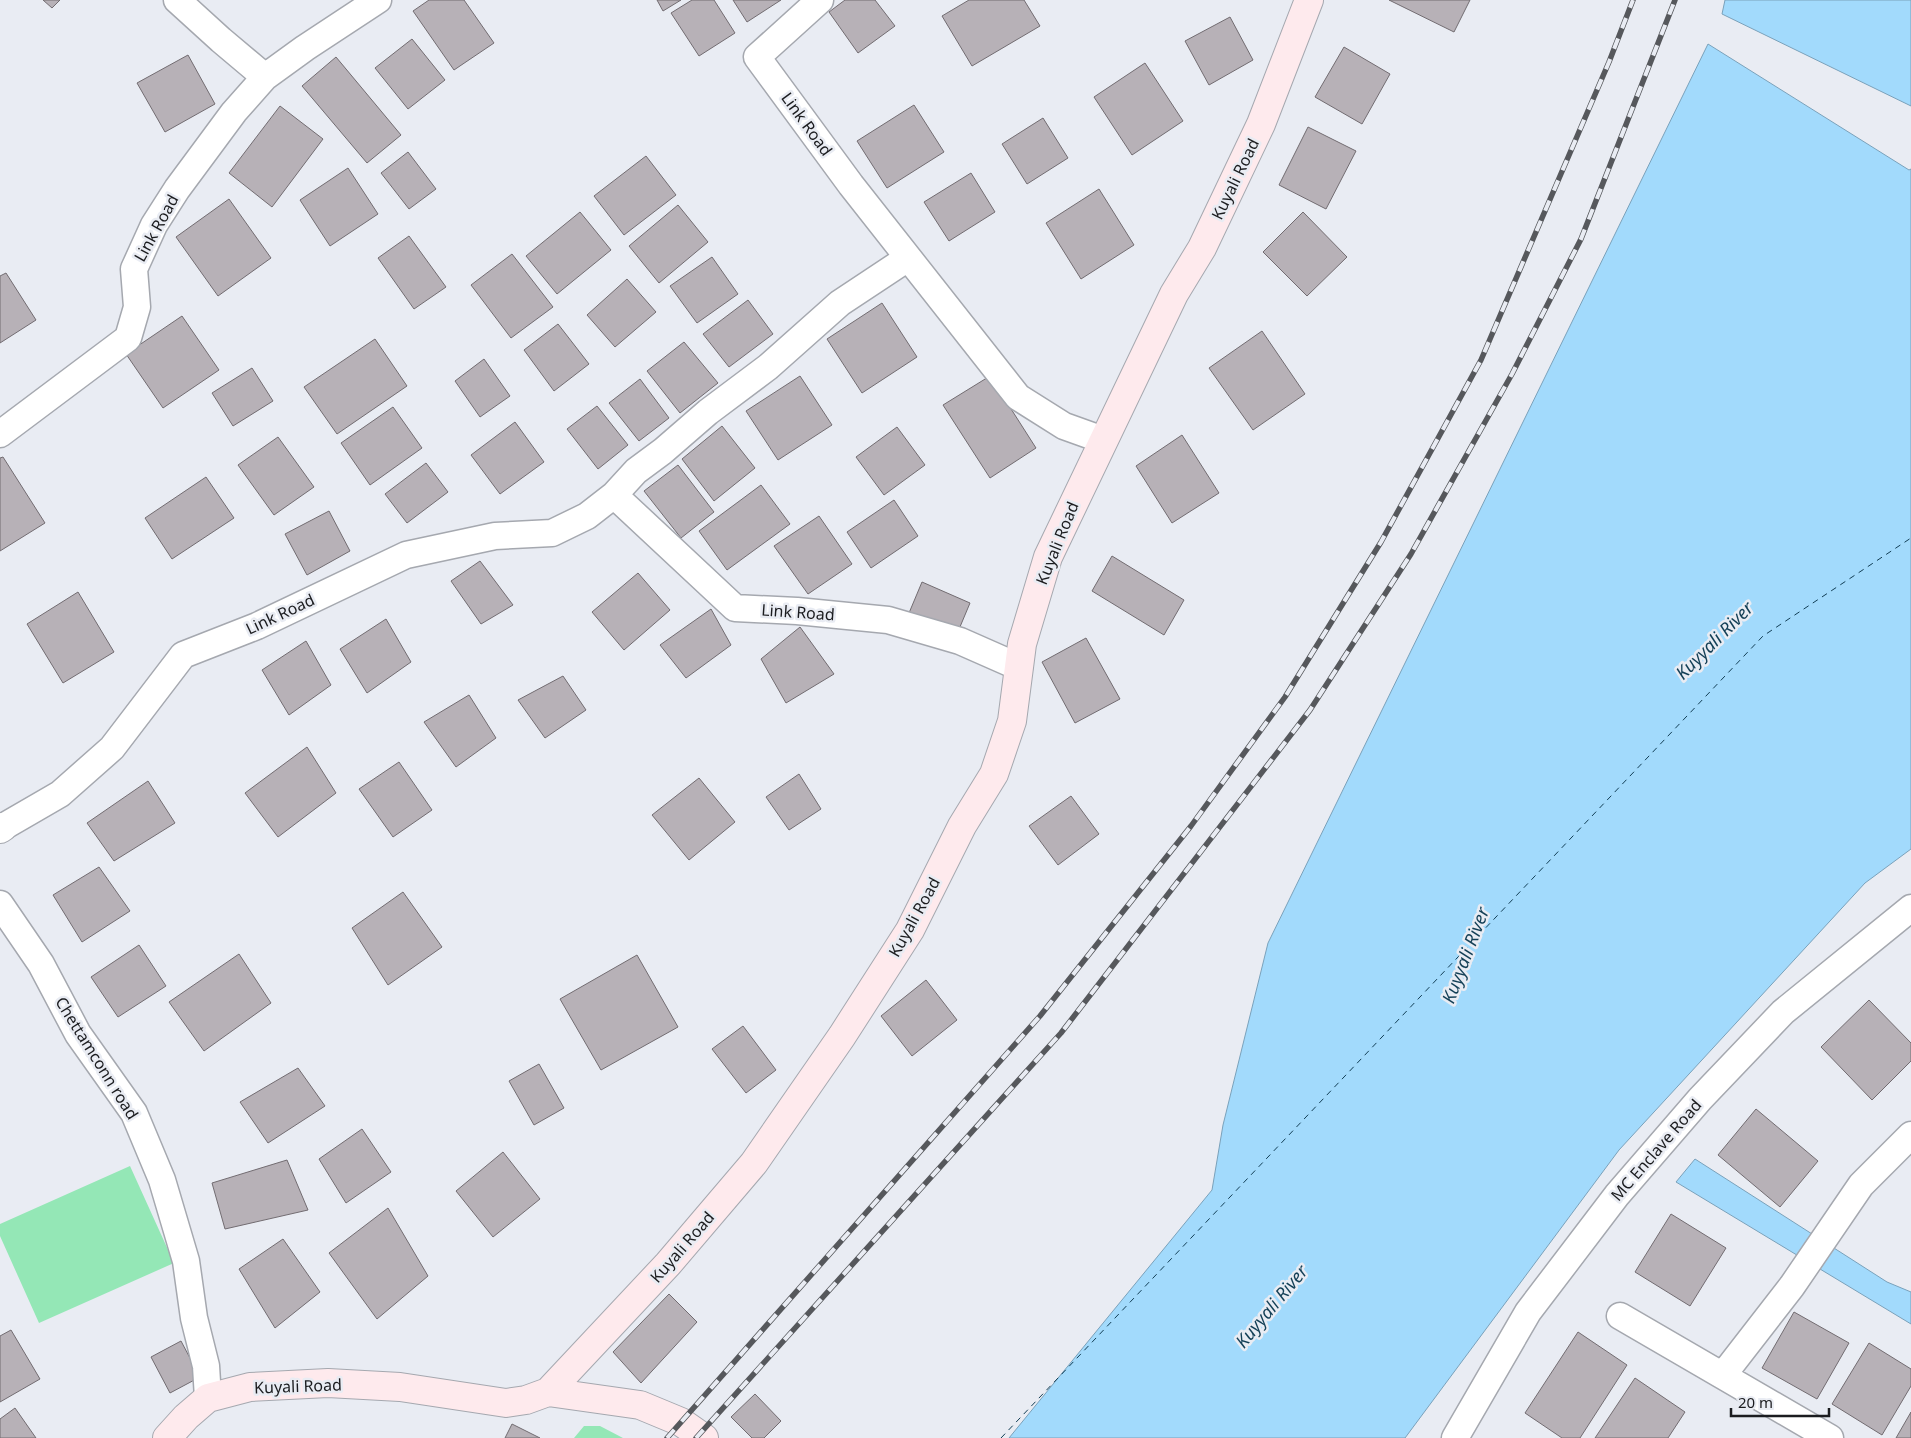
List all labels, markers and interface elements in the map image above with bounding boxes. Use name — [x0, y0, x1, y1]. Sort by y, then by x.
street label: Link Road — [776, 88, 838, 160]
street label: Kuyali Road — [1206, 135, 1264, 223]
street label: Link Road — [129, 190, 183, 266]
street label: Kuyali Road — [1030, 498, 1084, 588]
street label: Link Road — [242, 588, 318, 640]
water label: Kuyyali River — [1670, 595, 1759, 684]
street label: Link Road — [761, 598, 835, 626]
street label: Kuyali Road — [883, 873, 945, 961]
water label: Kuyyali River — [1436, 903, 1495, 1006]
street label: Chettamconn road — [50, 993, 144, 1123]
street label: MC Enclave Road — [1606, 1094, 1706, 1206]
street label: Kuyali Road — [645, 1207, 719, 1287]
water label: Kuyyali River — [1229, 1259, 1313, 1352]
street label: Kuyali Road — [254, 1373, 342, 1399]
scale bar — [1731, 1386, 1828, 1418]
text: 20 m — [1738, 1392, 1773, 1412]

